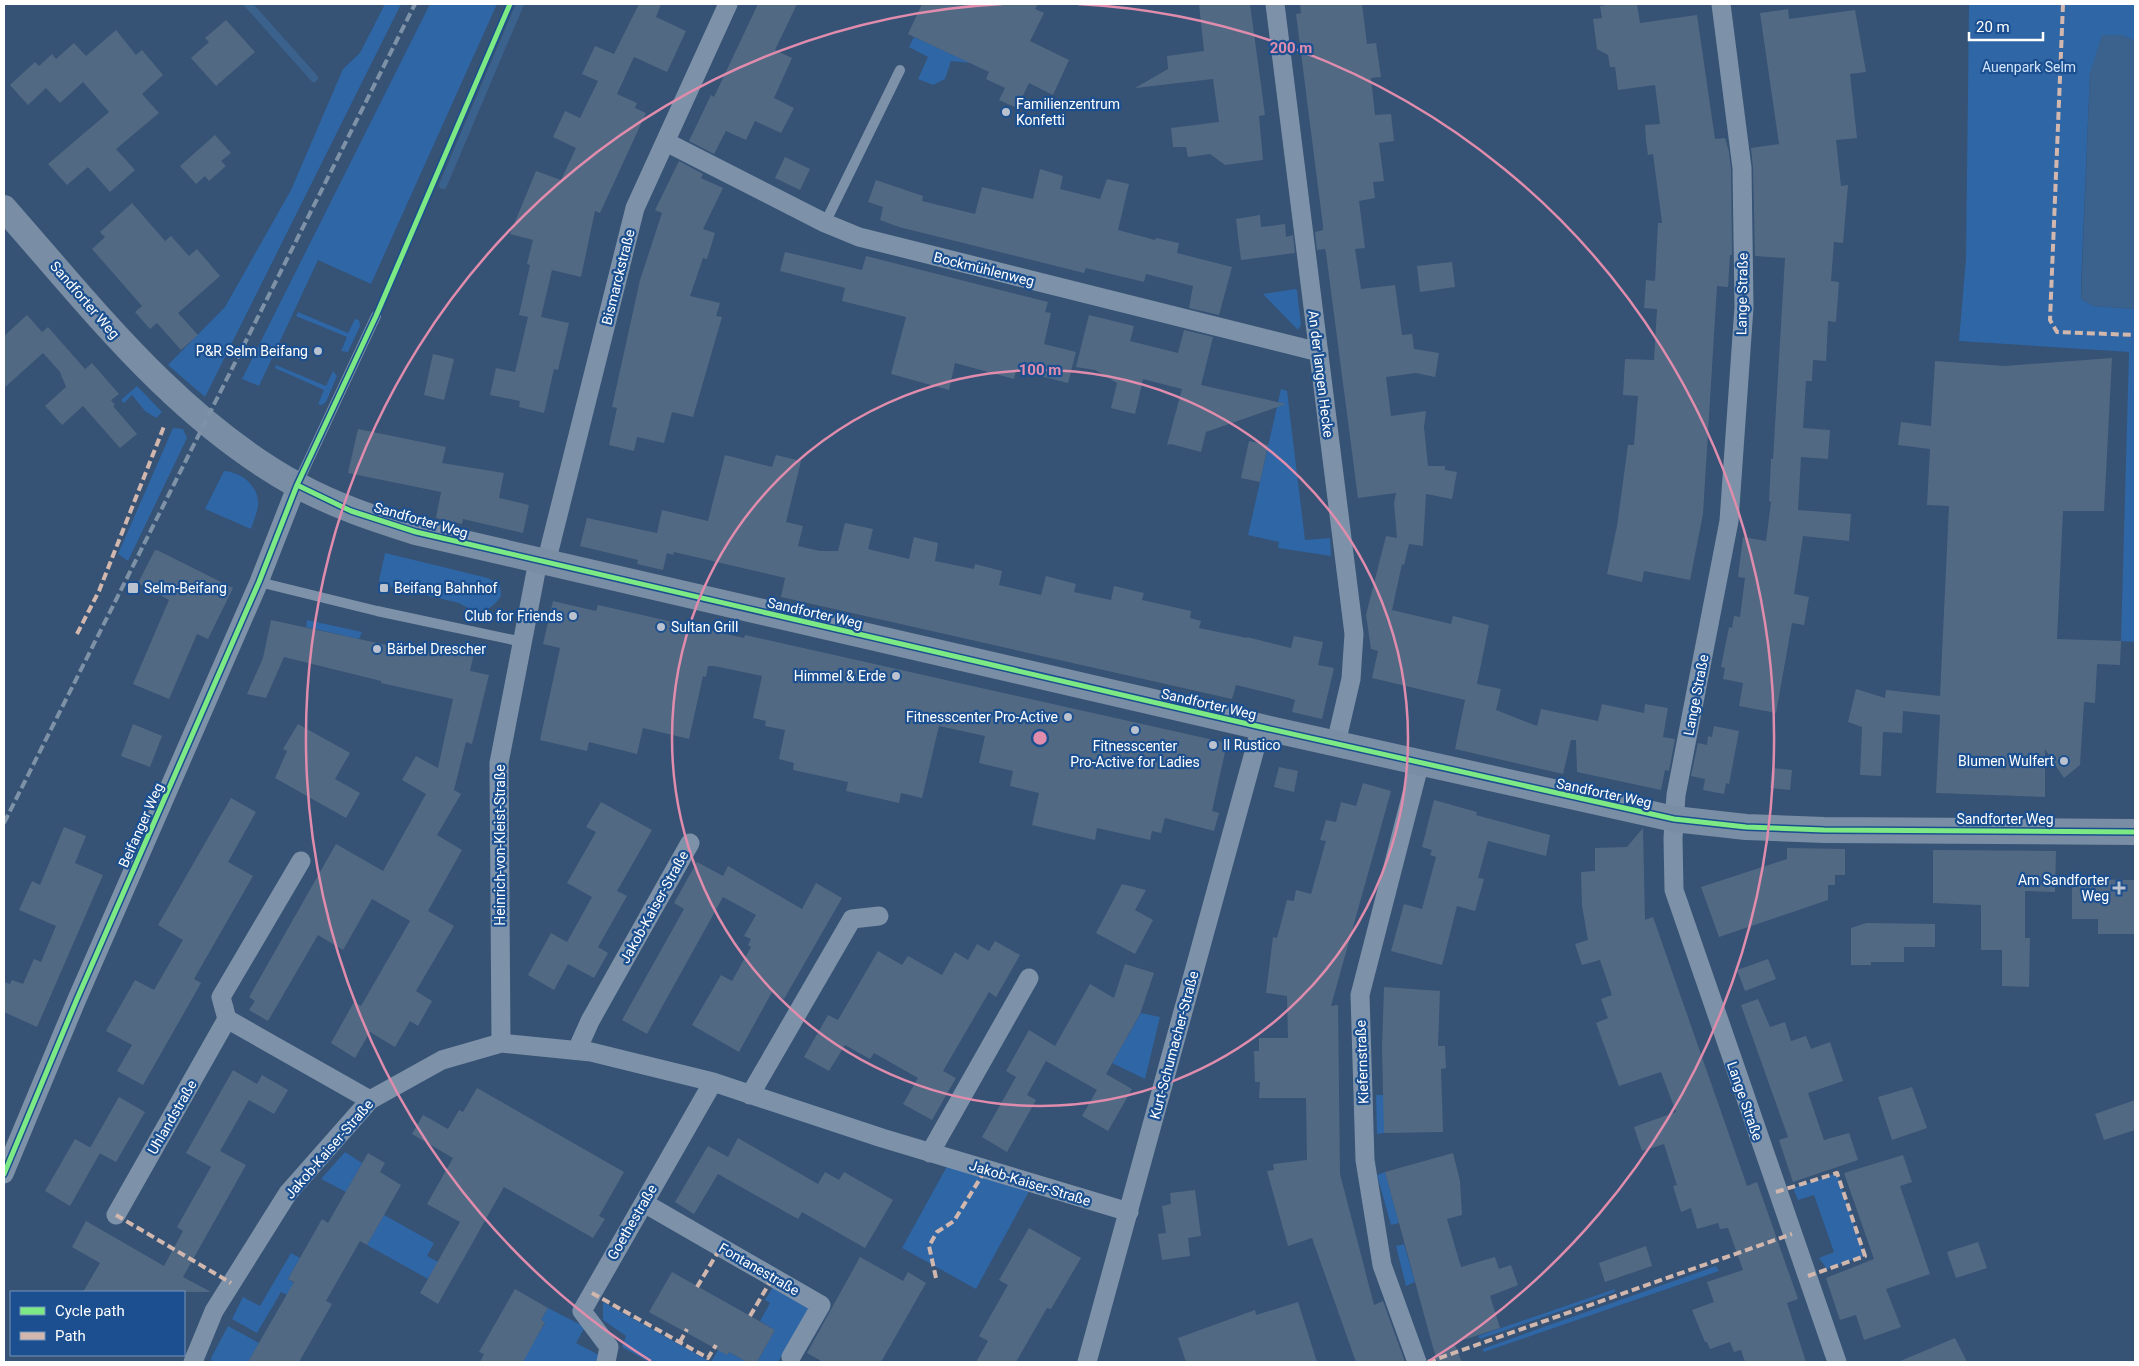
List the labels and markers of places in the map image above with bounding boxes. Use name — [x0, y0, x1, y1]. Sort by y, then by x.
place label: Familienzentrum Konfetti — [1016, 96, 1120, 128]
marker: Familienzentrum Konfetti — [1000, 106, 1012, 118]
place label: P&R Selm Beifang — [196, 343, 308, 359]
marker: P&R Selm Beifang — [312, 345, 324, 357]
place label: Selm-Beifang — [144, 580, 227, 596]
place label: Beifang Bahnhof — [394, 580, 498, 596]
marker: Selm-Beifang — [126, 581, 140, 595]
marker: Beifang Bahnhof — [378, 582, 390, 594]
place label: Club for Friends — [464, 608, 563, 624]
marker: Club for Friends — [567, 610, 579, 622]
place label: Sultan Grill — [671, 619, 738, 635]
marker: Sultan Grill — [655, 621, 667, 633]
place label: Bärbel Drescher — [387, 641, 486, 657]
marker: Bärbel Drescher — [371, 643, 383, 655]
place label: Himmel & Erde — [794, 668, 886, 684]
marker: Himmel & Erde — [890, 670, 902, 682]
place label: Fitnesscenter Pro-Active — [906, 709, 1058, 725]
marker: Fitnesscenter Pro-Active — [1062, 711, 1074, 723]
marker: Fitnesscenter Pro-Active for Ladies — [1129, 724, 1141, 736]
centre of rings — [1031, 729, 1049, 747]
place label: Il Rustico — [1223, 737, 1281, 753]
place label: Fitnesscenter Pro-Active for Ladies — [1070, 738, 1200, 770]
marker: Il Rustico — [1207, 739, 1219, 751]
place label: Blumen Wulfert — [1958, 753, 2054, 769]
marker: Blumen Wulfert — [2058, 755, 2070, 767]
place label: Am Sandforter Weg — [2018, 872, 2109, 904]
marker: Am Sandforter Weg — [2113, 882, 2125, 894]

